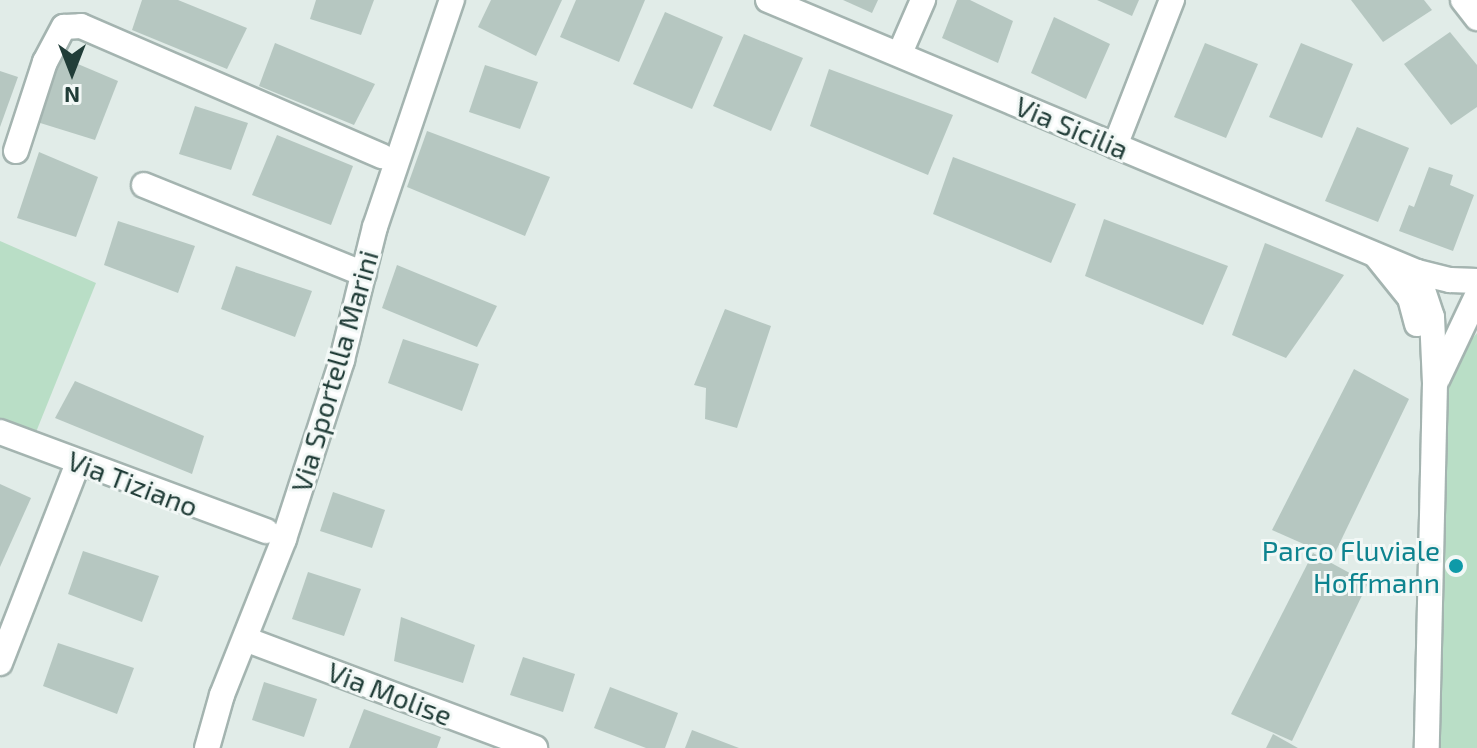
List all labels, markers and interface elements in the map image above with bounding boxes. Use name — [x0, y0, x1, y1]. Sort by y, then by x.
north arrow — [32, 32, 112, 112]
text: N — [64, 83, 80, 109]
street label: Via Sicilia — [1010, 88, 1134, 166]
street label: Via Sportella Marini — [283, 246, 385, 496]
street label: Via Tiziano — [63, 443, 203, 523]
place label: Parco Fluviale Hoffmann — [1262, 533, 1440, 599]
marker: Parco Fluviale Hoffmann — [1447, 557, 1465, 575]
street label: Via Molise — [323, 654, 457, 732]

